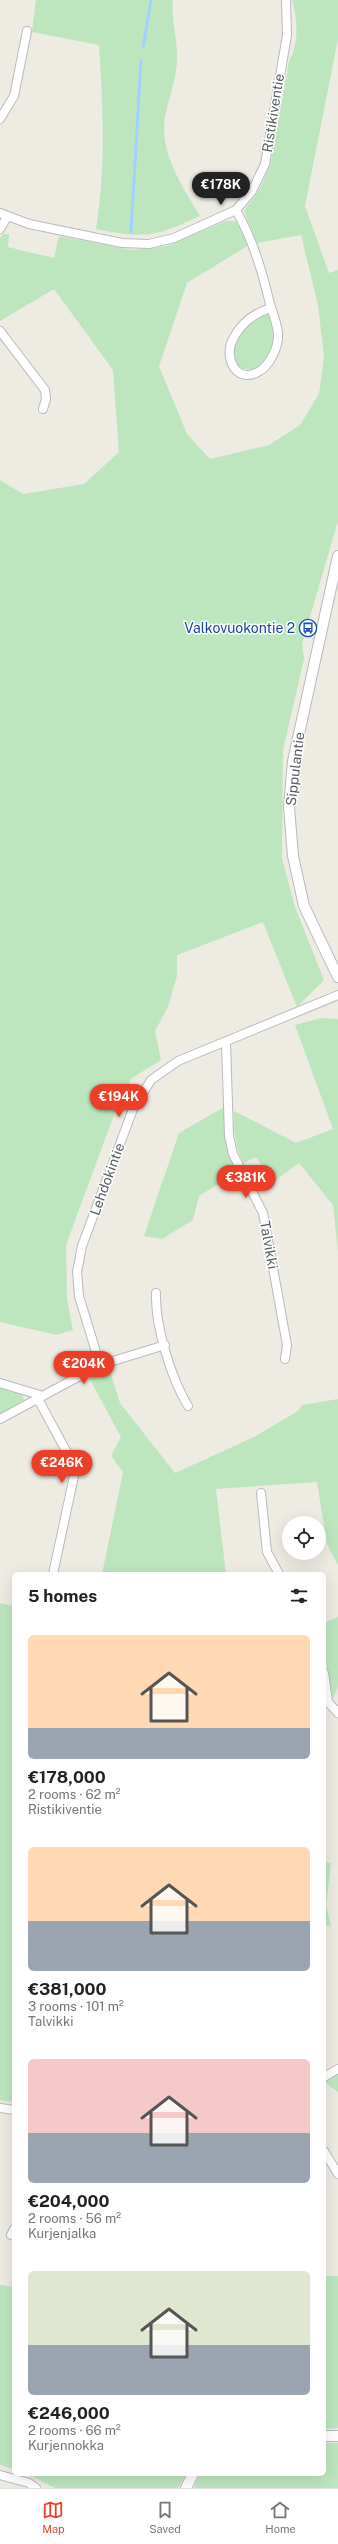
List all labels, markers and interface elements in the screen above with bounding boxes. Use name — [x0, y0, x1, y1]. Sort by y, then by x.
street label: Ristikiventie — [259, 72, 287, 154]
pin: €178K — [193, 172, 249, 206]
text: €178K — [201, 177, 241, 192]
bus stop icon: Valkovuokontie 2 — [298, 618, 318, 638]
place label: Valkovuokontie 2 — [184, 620, 295, 636]
street label: Sippulantie — [283, 731, 307, 807]
pin: €194K — [91, 1084, 147, 1118]
text: €194K — [99, 1089, 139, 1104]
street label: Lehdokintie — [86, 1140, 128, 1218]
pin: €381K — [218, 1165, 274, 1199]
text: €381K — [226, 1170, 266, 1185]
street label: Talvikki — [257, 1219, 281, 1271]
pin: €204K — [56, 1351, 112, 1385]
text: €204K — [63, 1356, 105, 1371]
pin: €246K — [34, 1450, 90, 1484]
text: €246K — [40, 1455, 84, 1470]
map controls — [282, 1516, 326, 1560]
button: locate — [282, 1516, 326, 1560]
icon: filters — [288, 1585, 310, 1607]
text: 5 homes — [28, 1586, 97, 1606]
icon: home — [133, 1661, 205, 1733]
text: €178,000 — [28, 1767, 106, 1787]
text: 2 rooms · 62 m² — [28, 1787, 121, 1802]
text: Ristikiventie — [28, 1802, 102, 1817]
icon: home — [133, 1873, 205, 1945]
text: €381,000 — [28, 1979, 106, 1999]
text: 3 rooms · 101 m² — [28, 1999, 124, 2014]
text: Talvikki — [28, 2014, 74, 2029]
icon: home — [133, 2085, 205, 2157]
text: €204,000 — [28, 2191, 109, 2211]
text: 2 rooms · 56 m² — [28, 2211, 121, 2226]
text: Kurjenjalka — [28, 2226, 96, 2241]
icon: home — [133, 2297, 205, 2369]
text: €246,000 — [28, 2403, 110, 2423]
text: 2 rooms · 66 m² — [28, 2423, 121, 2438]
text: Kurjennokka — [28, 2438, 104, 2453]
tab: Map — [42, 2499, 65, 2535]
tab: Saved — [149, 2499, 181, 2535]
tab: Home — [265, 2499, 296, 2535]

